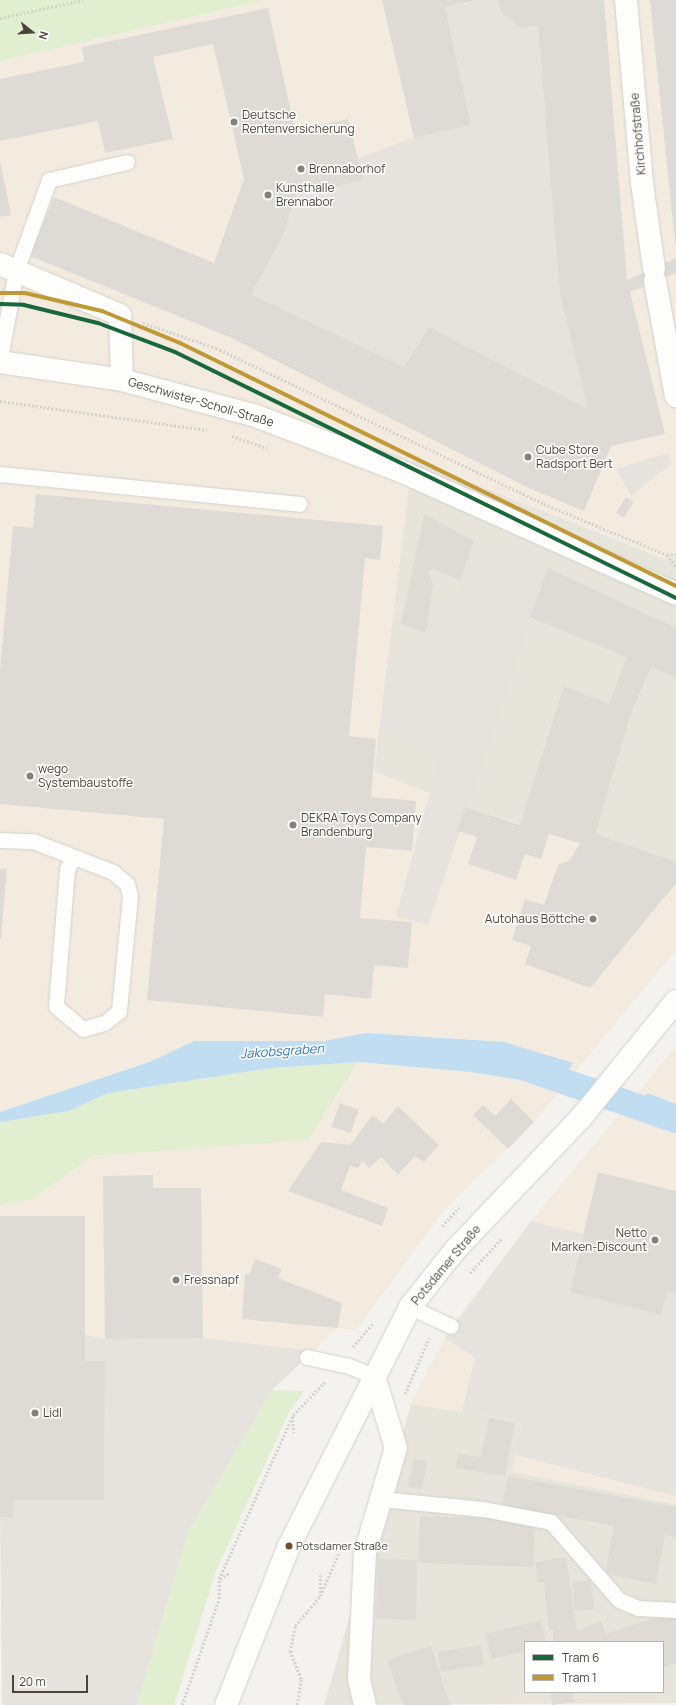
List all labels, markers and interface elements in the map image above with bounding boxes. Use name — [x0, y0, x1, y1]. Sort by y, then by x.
north arrow — [12, 12, 52, 52]
text: N — [36, 30, 52, 42]
street label: Kirchhofstraße — [627, 92, 649, 176]
place label: Deutsche Rentenversicherung — [242, 108, 355, 136]
marker: Deutsche Rentenversicherung — [229, 117, 239, 127]
place label: Brennaborhof — [309, 162, 385, 176]
marker: Brennaborhof — [296, 164, 306, 174]
place label: Kunsthalle Brennabor — [276, 181, 334, 209]
marker: Kunsthalle Brennabor — [263, 190, 273, 200]
street label: Geschwister-Scholl-Straße — [127, 374, 275, 430]
place label: Cube Store Radsport Bert — [536, 443, 613, 471]
marker: Cube Store Radsport Bert — [523, 452, 533, 462]
place label: wego Systembaustoffe — [38, 762, 133, 790]
marker: wego Systembaustoffe — [25, 771, 35, 781]
place label: DEKRA Toys Company Brandenburg — [301, 811, 422, 839]
marker: DEKRA Toys Company Brandenburg — [288, 820, 298, 830]
place label: Autohaus Böttche — [485, 912, 585, 926]
marker: Autohaus Böttche — [588, 914, 598, 924]
water label: Jakobsgraben — [240, 1040, 324, 1062]
street label: Potsdamer Straße — [408, 1222, 484, 1308]
place label: Netto Marken-Discount — [551, 1226, 647, 1254]
marker: Netto Marken-Discount — [650, 1235, 660, 1245]
place label: Fressnapf — [184, 1273, 239, 1287]
marker: Fressnapf — [171, 1275, 181, 1285]
place label: Lidl — [43, 1406, 62, 1420]
marker: Lidl — [30, 1408, 40, 1418]
place label: Potsdamer Straße — [296, 1539, 388, 1553]
marker: Potsdamer Straße — [284, 1541, 294, 1551]
legend — [524, 1641, 664, 1693]
text: Tram 6 — [562, 1649, 599, 1666]
scale bar — [14, 1667, 90, 1693]
text: Tram 1 — [562, 1669, 597, 1686]
text: 20 m — [19, 1673, 46, 1690]

